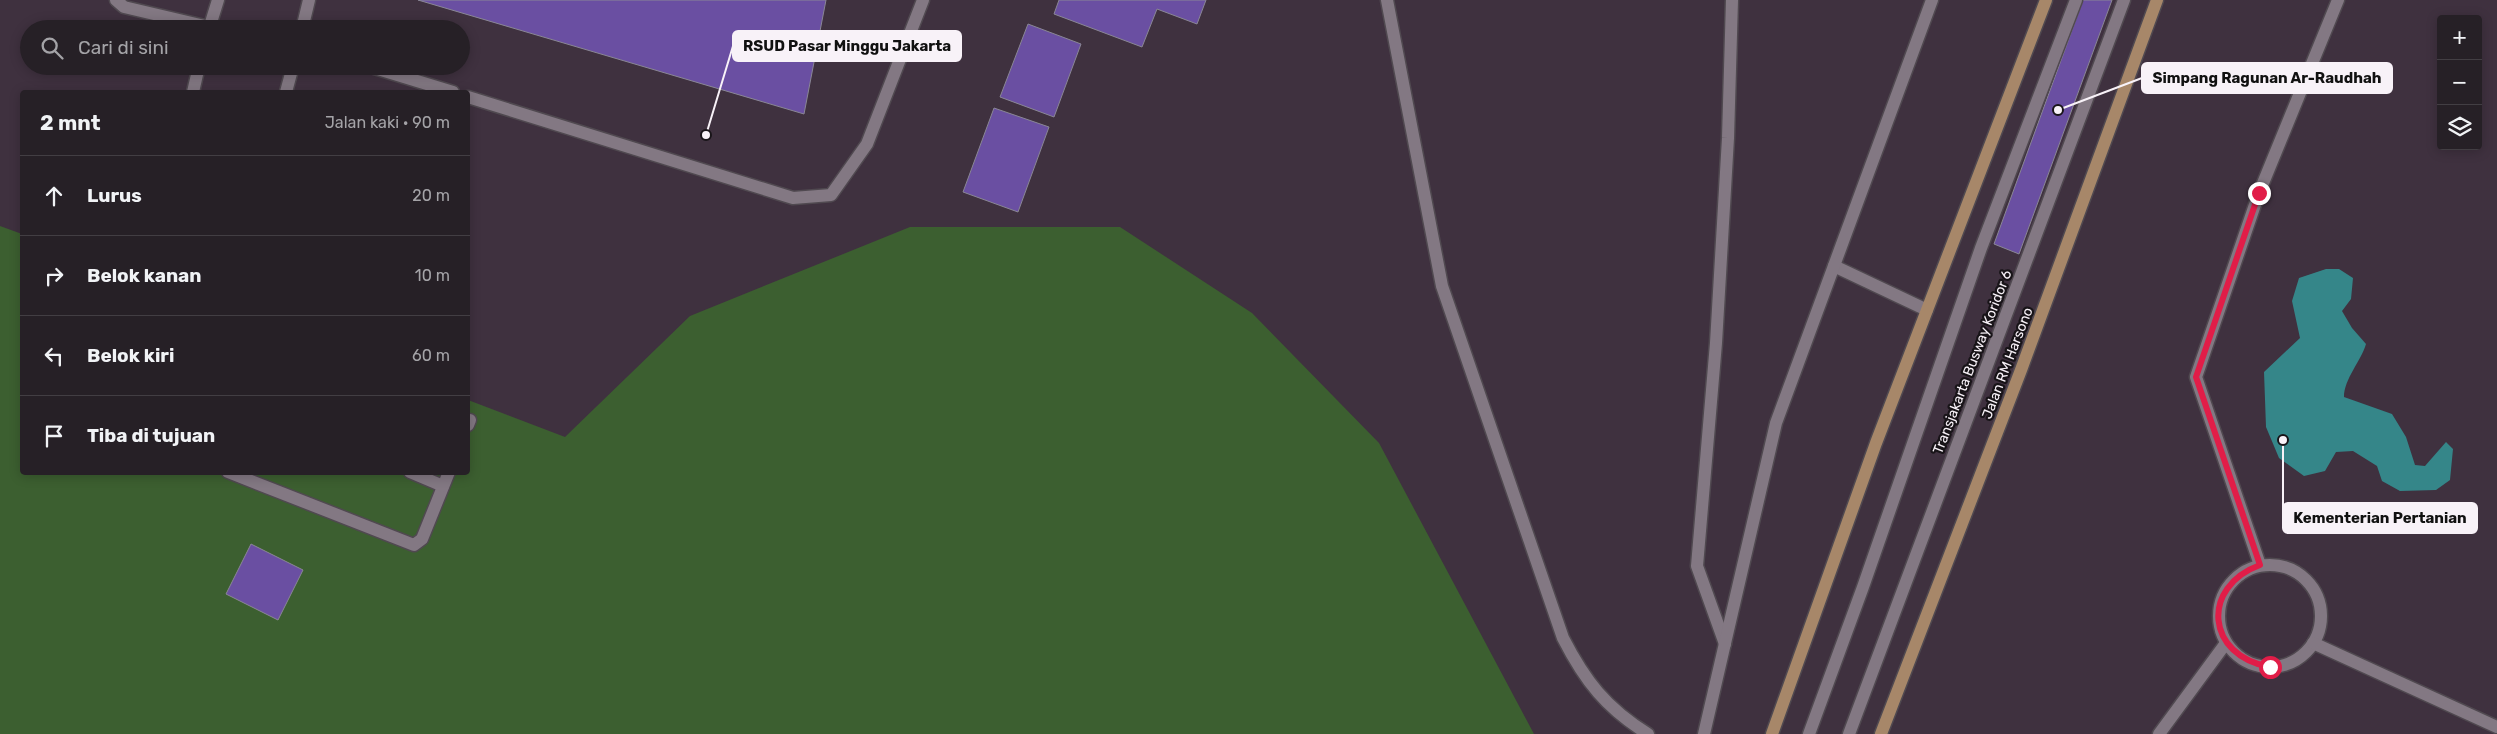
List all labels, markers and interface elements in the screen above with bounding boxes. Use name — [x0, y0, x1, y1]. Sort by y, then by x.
map controls — [2437, 15, 2482, 150]
button: + — [2437, 15, 2482, 60]
search box — [20, 20, 470, 75]
callout: RSUD Pasar Minggu Jakarta — [733, 31, 961, 61]
icon: search — [38, 34, 66, 62]
text: Cari di sini — [78, 36, 169, 59]
text: RSUD Pasar Minggu Jakarta — [743, 37, 951, 55]
button: − — [2437, 60, 2482, 105]
callout: Simpang Ragunan Ar-Raudhah — [2142, 63, 2392, 93]
text: Simpang Ragunan Ar-Raudhah — [2153, 69, 2381, 87]
button: layers — [2437, 105, 2482, 150]
text: 2 mnt — [40, 110, 101, 135]
text: Jalan kaki · 90 m — [325, 113, 450, 132]
icon: ahead — [40, 182, 68, 210]
route end — [2248, 182, 2271, 205]
text: Lurus — [87, 184, 142, 207]
text: 20 m — [412, 186, 450, 205]
icon: right — [40, 262, 68, 290]
text: Belok kanan — [87, 264, 202, 287]
text: 10 m — [415, 266, 450, 285]
street label: Transjakarta Busway Koridor 6 — [1929, 268, 2015, 457]
street label: Jalan RM Harsono — [1978, 305, 2037, 421]
icon: left — [40, 342, 68, 370]
text: Belok kiri — [87, 344, 174, 367]
text: 60 m — [412, 346, 450, 365]
icon: arrive — [40, 422, 68, 450]
text: Tiba di tujuan — [87, 424, 215, 447]
callout: Kementerian Pertanian — [2283, 503, 2477, 533]
text: Kementerian Pertanian — [2293, 509, 2467, 527]
route start — [2259, 656, 2282, 679]

